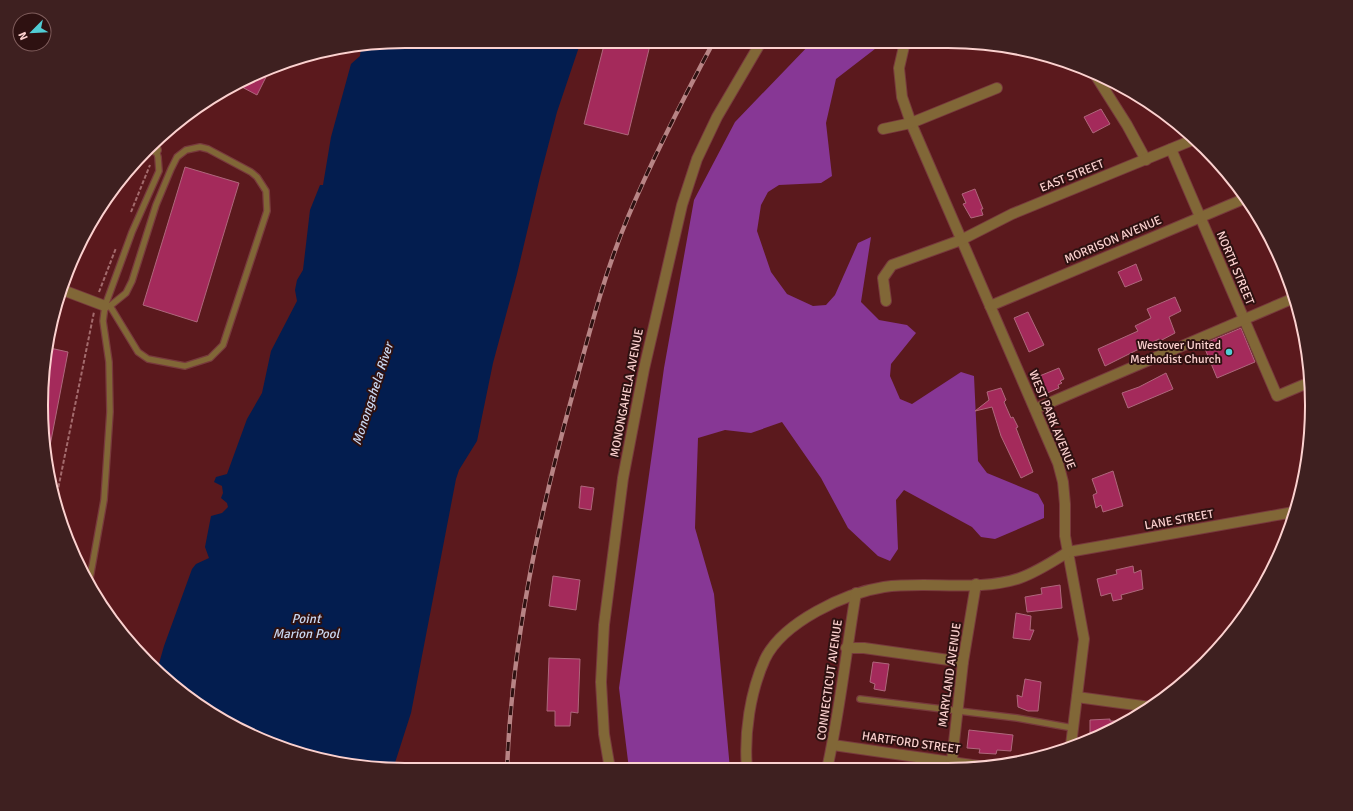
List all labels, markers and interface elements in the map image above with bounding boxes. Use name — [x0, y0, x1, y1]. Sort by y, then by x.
north arrow — [12, 12, 52, 52]
text: N — [16, 30, 31, 42]
street label: EAST STREET — [1038, 156, 1106, 196]
street label: MORRISON AVENUE — [1062, 213, 1164, 267]
street label: NORTH STREET — [1213, 229, 1257, 307]
street label: MONONGAHELA AVENUE — [607, 327, 647, 459]
place label: Westover United Methodist Church — [1130, 338, 1221, 367]
water label: Monongahela River — [349, 339, 398, 447]
marker: Westover United Methodist Church — [1224, 347, 1234, 357]
street label: WEST PARK AVENUE — [1025, 368, 1079, 472]
street label: LANE STREET — [1143, 507, 1215, 533]
water label: Point Marion Pool — [273, 611, 341, 642]
street label: CONNECTICUT AVENUE — [814, 618, 846, 741]
street label: MARYLAND AVENUE — [935, 622, 965, 728]
street label: HARTFORD STREET — [861, 729, 961, 757]

